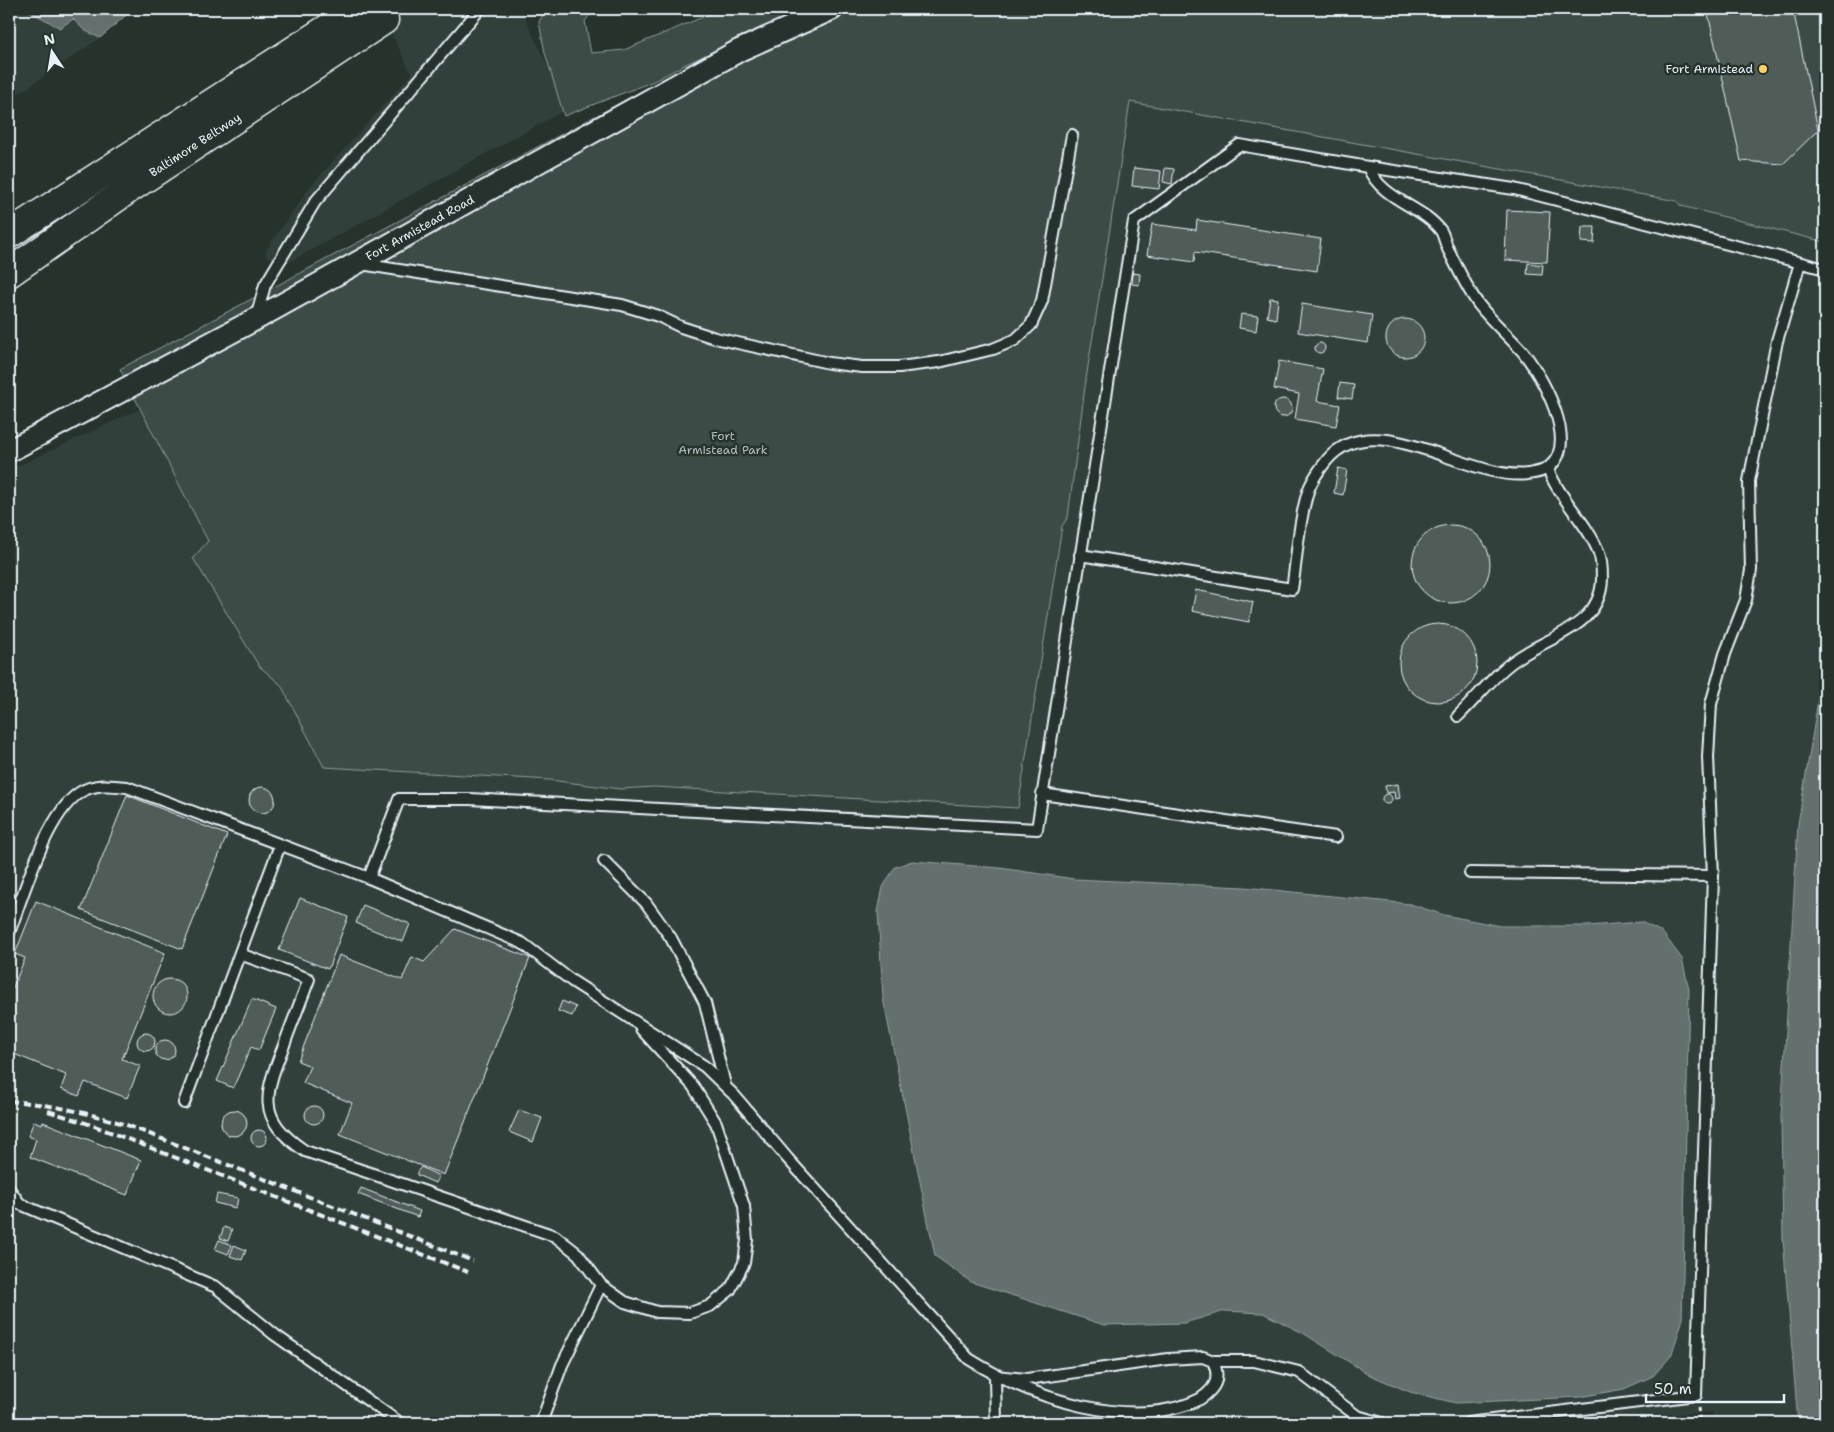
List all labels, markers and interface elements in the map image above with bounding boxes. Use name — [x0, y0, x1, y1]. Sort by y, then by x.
north arrow — [28, 28, 78, 78]
text: N — [42, 29, 57, 49]
place label: Fort Armistead — [1665, 61, 1753, 77]
marker: Fort Armistead — [1757, 63, 1769, 75]
street label: Baltimore Beltway — [146, 109, 244, 181]
street label: Fort Armistead Road — [363, 191, 477, 265]
park label: Fort Armistead Park — [678, 428, 768, 458]
scale bar — [1646, 1372, 1784, 1404]
text: 50 m — [1654, 1379, 1692, 1399]

